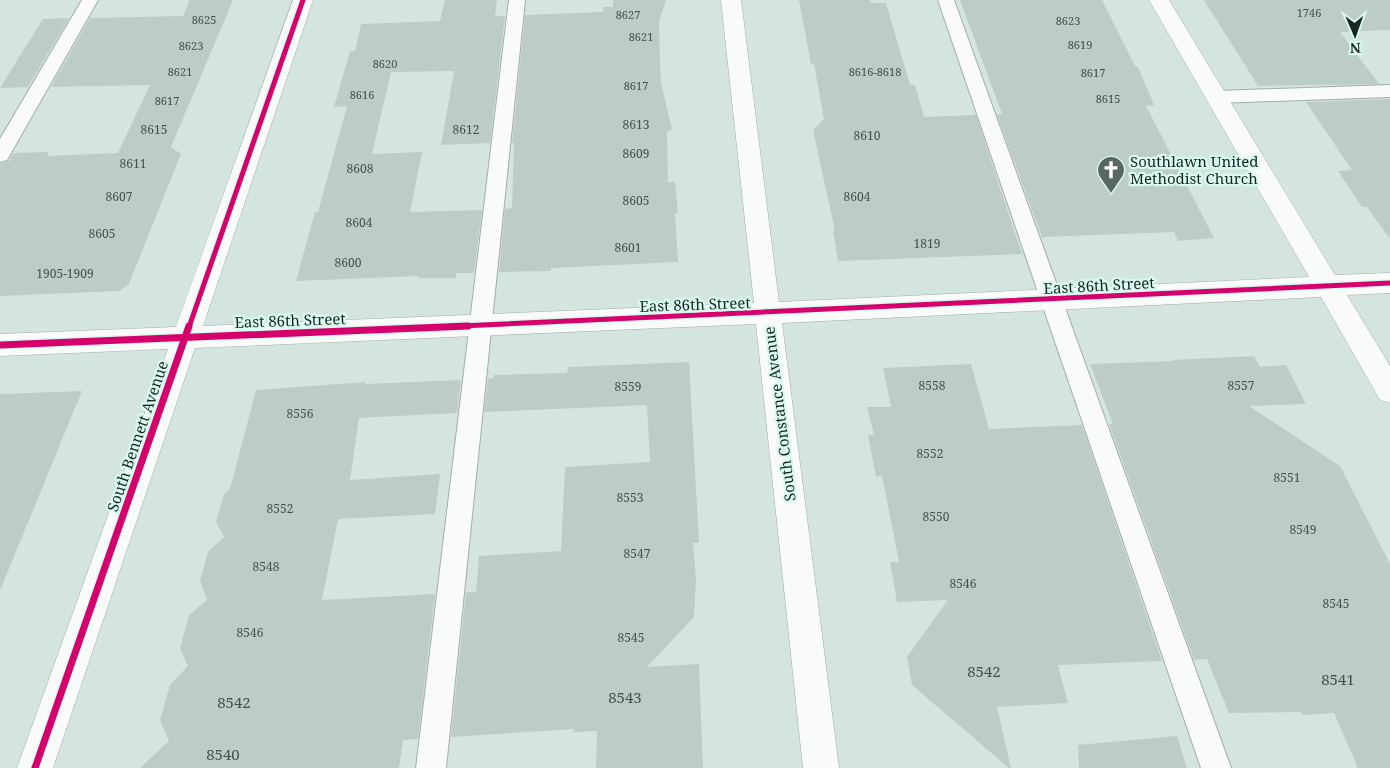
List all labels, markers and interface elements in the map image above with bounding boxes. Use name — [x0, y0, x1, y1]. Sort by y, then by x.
house number: 1746 — [1297, 5, 1321, 20]
house number: 8627 — [616, 7, 640, 22]
north arrow — [1330, 10, 1380, 60]
house number: 8625 — [192, 12, 216, 27]
house number: 8623 — [1056, 13, 1080, 28]
house number: 8621 — [629, 29, 653, 44]
house number: 8619 — [1068, 37, 1092, 52]
house number: 8623 — [179, 38, 203, 53]
text: N — [1350, 39, 1361, 58]
house number: 8620 — [373, 56, 397, 71]
house number: 8621 — [168, 64, 192, 79]
house number: 8616-8618 — [849, 64, 901, 79]
house number: 8617 — [1081, 65, 1105, 80]
house number: 8617 — [624, 78, 648, 93]
house number: 8616 — [350, 87, 374, 102]
house number: 8615 — [1096, 91, 1120, 106]
house number: 8617 — [155, 93, 179, 108]
house number: 8613 — [623, 116, 650, 133]
house number: 8615 — [141, 121, 167, 138]
house number: 8612 — [453, 121, 479, 138]
house number: 8610 — [854, 127, 881, 144]
house number: 8609 — [623, 145, 649, 162]
place label: Southlawn United Methodist Church — [1130, 151, 1259, 188]
house number: 8611 — [120, 155, 146, 172]
church icon: Southlawn United Methodist Church — [1096, 155, 1126, 194]
house number: 8608 — [347, 160, 374, 177]
house number: 8607 — [106, 188, 133, 205]
house number: 8604 — [844, 188, 871, 205]
house number: 8605 — [623, 192, 649, 209]
house number: 8604 — [346, 214, 373, 231]
house number: 8605 — [89, 225, 115, 242]
house number: 1819 — [914, 235, 940, 252]
house number: 8601 — [615, 239, 641, 256]
house number: 8600 — [335, 254, 362, 271]
house number: 1905-1909 — [36, 265, 94, 282]
street label: East 86th Street — [1043, 272, 1155, 298]
street label: East 86th Street — [639, 292, 751, 316]
street label: East 86th Street — [234, 308, 346, 332]
street label: South Constance Avenue — [758, 326, 800, 502]
street label: South Bennett Avenue — [102, 358, 172, 514]
house number: 8558 — [919, 377, 946, 394]
house number: 8557 — [1228, 377, 1255, 394]
house number: 8559 — [615, 378, 641, 395]
house number: 8556 — [287, 405, 314, 422]
house number: 8552 — [917, 445, 943, 462]
house number: 8551 — [1274, 469, 1300, 486]
house number: 8553 — [617, 489, 644, 506]
house number: 8552 — [267, 500, 293, 517]
house number: 8550 — [923, 508, 950, 525]
house number: 8549 — [1290, 521, 1316, 538]
house number: 8547 — [624, 545, 651, 562]
house number: 8548 — [253, 558, 280, 575]
house number: 8546 — [950, 575, 977, 592]
house number: 8545 — [1323, 595, 1349, 612]
house number: 8546 — [237, 624, 264, 641]
house number: 8545 — [618, 629, 644, 646]
house number: 8542 — [967, 661, 1001, 681]
house number: 8541 — [1321, 669, 1355, 689]
house number: 8543 — [608, 687, 642, 707]
house number: 8542 — [217, 692, 251, 712]
house number: 8540 — [206, 744, 240, 764]

